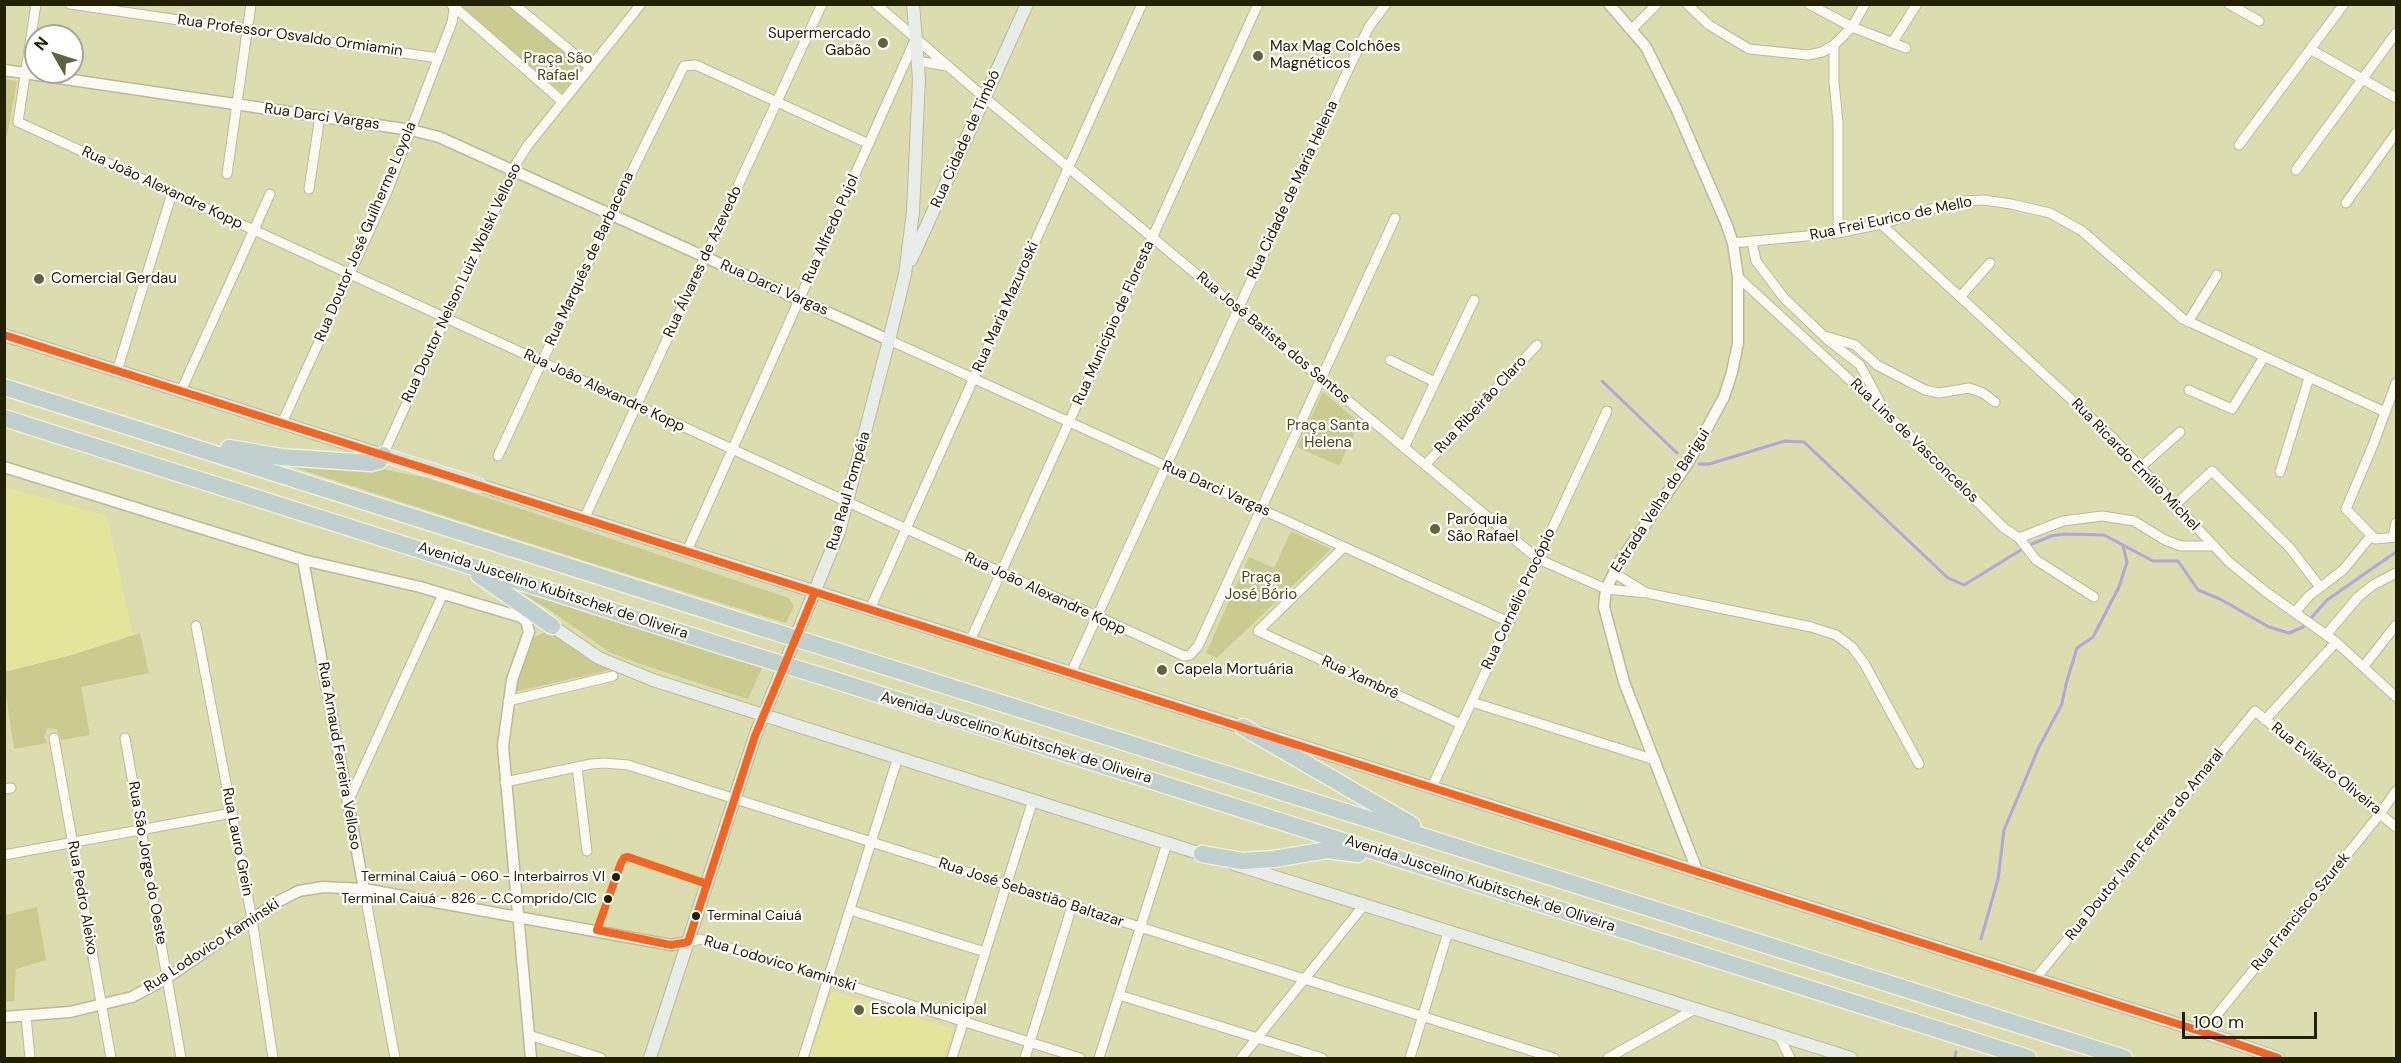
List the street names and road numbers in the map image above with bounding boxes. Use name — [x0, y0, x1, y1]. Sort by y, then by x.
street label: Rua Professor Osvaldo Ormiamin — [176, 11, 404, 61]
street label: Rua Cidade de Timbó — [927, 67, 1005, 211]
street label: Rua Cidade de Maria Helena — [1244, 98, 1342, 282]
street label: Rua Darci Vargas — [263, 100, 381, 134]
street label: Rua Doutor José Guilherme Loyola — [311, 119, 421, 345]
street label: Rua João Alexandre Kopp — [78, 143, 246, 233]
street label: Rua Doutor Nelson Luiz Wolski Velloso — [398, 160, 526, 406]
street label: Rua Marquês de Barbacena — [542, 169, 638, 349]
street label: Rua Alfredo Pujol — [799, 172, 863, 286]
street label: Rua Álvares de Azevedo — [660, 183, 746, 341]
street label: Rua Frei Eurico de Mello — [1808, 193, 1974, 245]
street label: Rua Município de Floresta — [1070, 238, 1158, 408]
street label: Rua Maria Mazuroski — [969, 239, 1043, 375]
street label: Rua Darci Vargas — [717, 256, 831, 320]
street label: Rua José Batista dos Santos — [1192, 268, 1354, 408]
street label: Rua João Alexandre Kopp — [520, 346, 688, 436]
street label: Rua Ribeirão Claro — [1431, 353, 1531, 457]
street label: Rua Lins de Vasconcelos — [1846, 375, 1982, 507]
street label: Rua Ricardo Emílio Michel — [2067, 395, 2203, 535]
street label: Estrada Velha do Barigui — [1608, 426, 1714, 576]
street label: Rua Raul Pompéia — [823, 430, 875, 552]
street label: Rua Darci Vargas — [1159, 457, 1273, 521]
street label: Rua Cornélio Procópio — [1478, 525, 1560, 673]
street label: Avenida Juscelino Kubitschek de Oliveira — [416, 539, 690, 643]
street label: Rua João Alexandre Kopp — [961, 549, 1129, 639]
street label: Rua Xambrê — [1319, 652, 1401, 704]
street label: Rua Arnaud Ferreira Velloso — [314, 661, 364, 851]
street label: Avenida Juscelino Kubitschek de Oliveira — [878, 688, 1154, 788]
street label: Rua Evilázio Oliveira — [2267, 719, 2385, 819]
street label: Rua Doutor Ivan Ferreira do Amaral — [2062, 746, 2228, 944]
street label: Rua São Jorge do Oeste — [124, 780, 170, 946]
street label: Rua Lauro Grein — [218, 786, 256, 898]
street label: Avenida Juscelino Kubitschek de Oliveira — [1343, 832, 1617, 936]
street label: Rua Pedro Aleixo — [63, 840, 101, 956]
street label: Rua Francisco Szurek — [2248, 849, 2354, 975]
street label: Rua José Sebastião Baltazar — [936, 855, 1126, 931]
street label: Rua Lodovico Kaminski — [141, 895, 283, 997]
street label: Rua Lodovico Kaminski — [702, 932, 858, 996]

